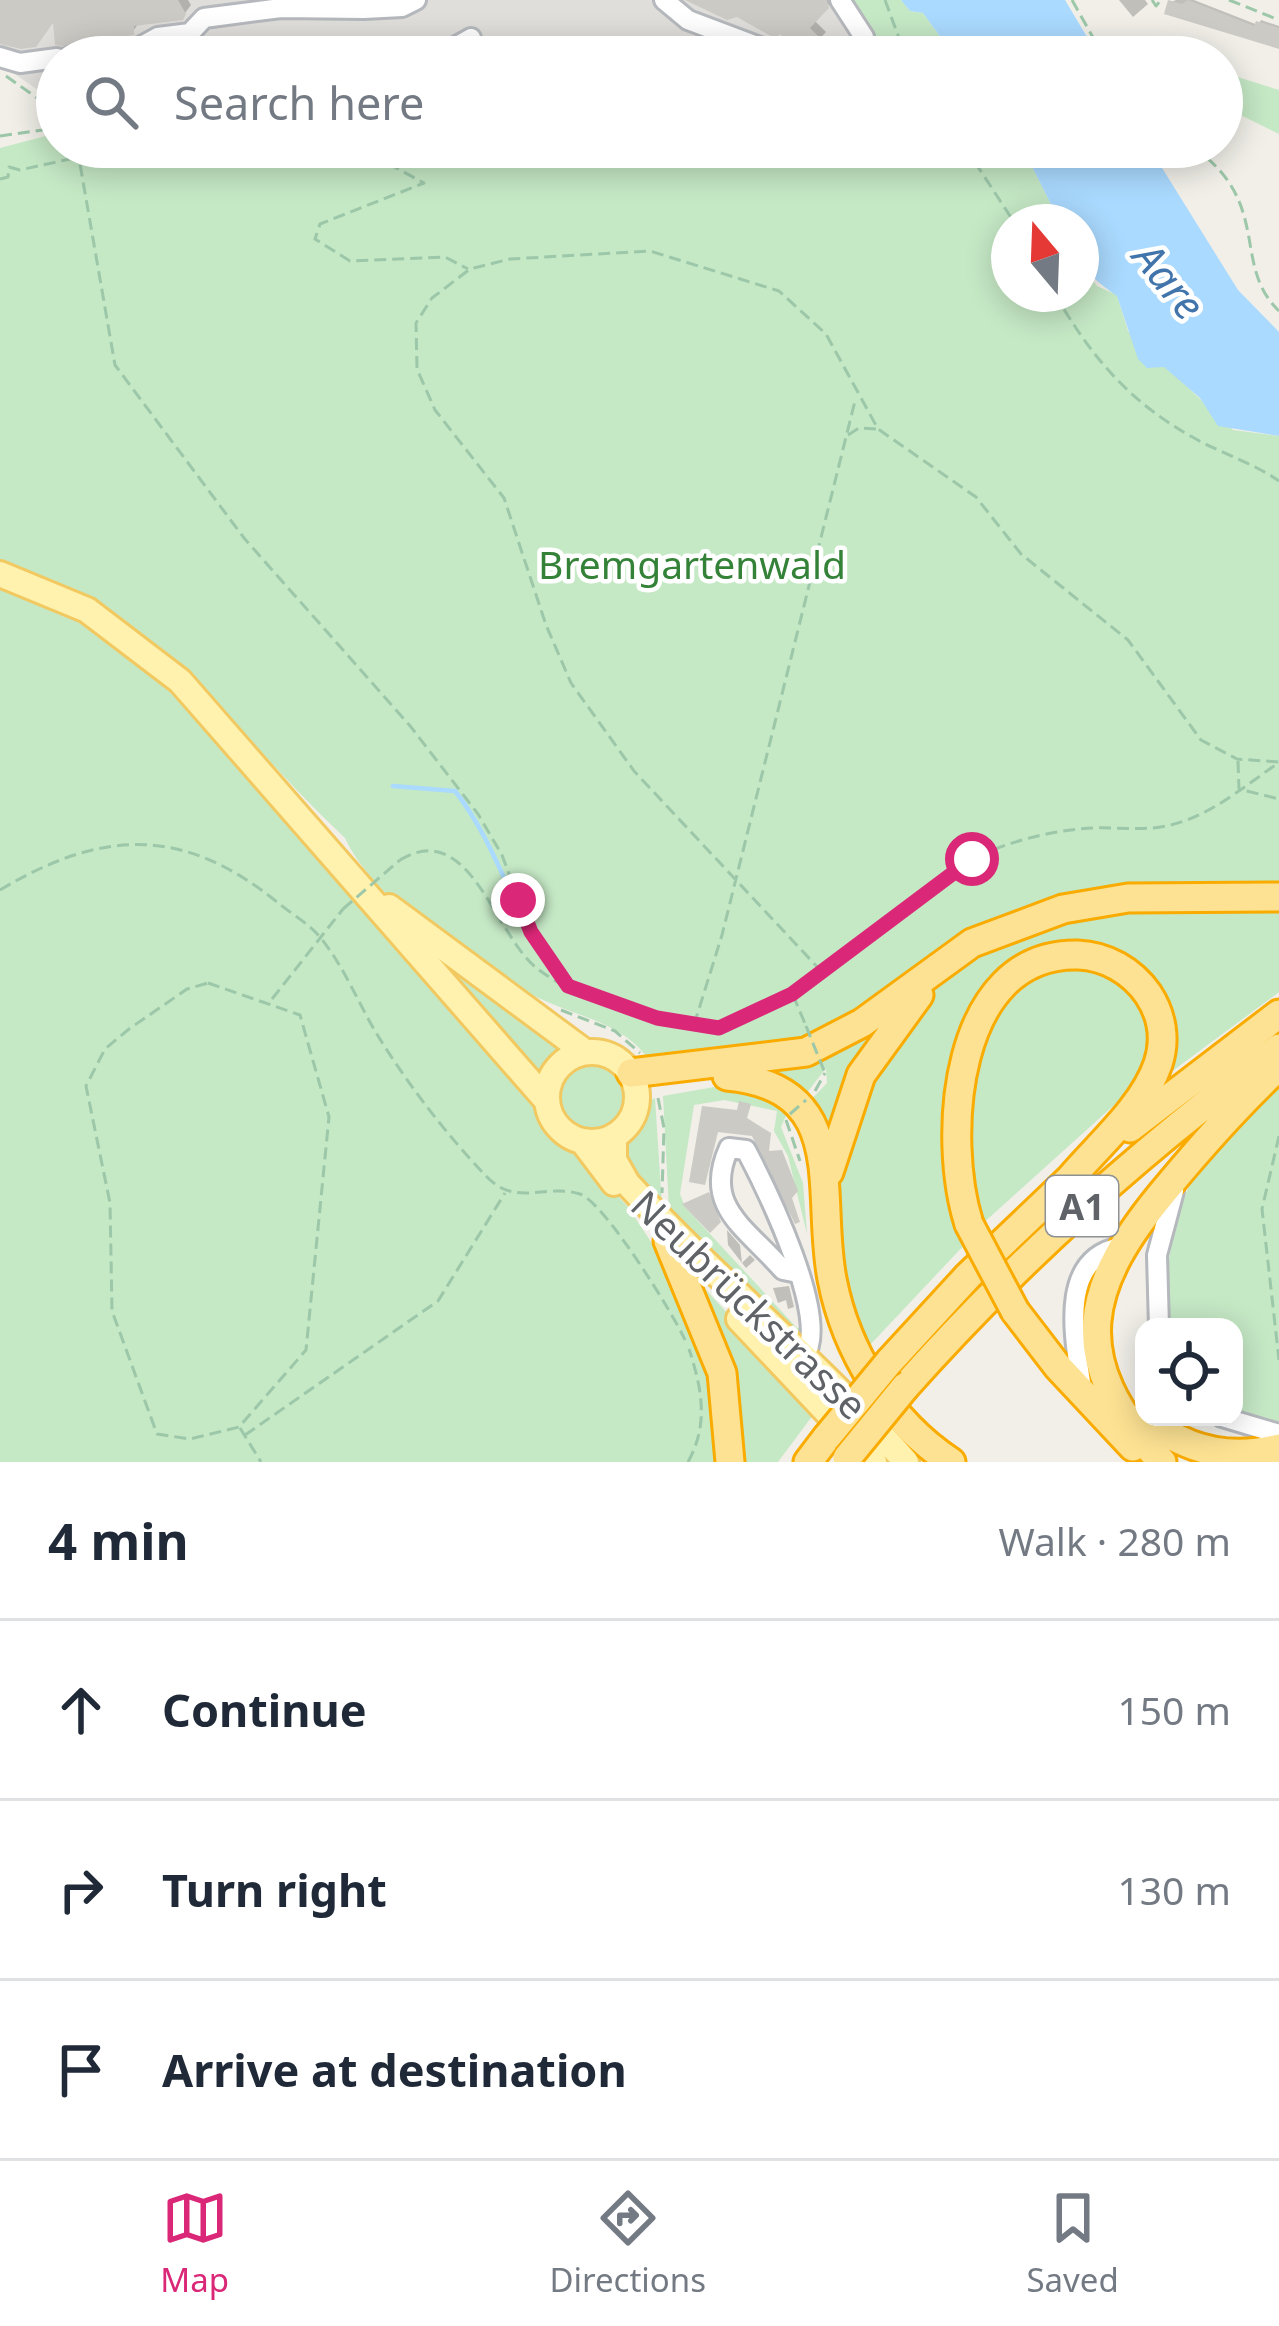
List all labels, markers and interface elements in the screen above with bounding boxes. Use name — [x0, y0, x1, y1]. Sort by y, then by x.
search box — [36, 36, 1243, 168]
icon: search — [78, 69, 144, 135]
text: Search here — [174, 72, 424, 133]
north arrow — [991, 204, 1099, 312]
water label: Aare — [1119, 227, 1219, 331]
park label: Bremgartenwald — [538, 537, 846, 590]
route start — [945, 832, 999, 886]
route end — [491, 873, 545, 927]
road number: A1 — [1046, 1176, 1118, 1236]
street label: Neubrückstrasse — [621, 1178, 879, 1430]
map controls — [1135, 1318, 1243, 1426]
button: locate — [1135, 1318, 1243, 1426]
text: 4 min — [48, 1505, 189, 1575]
text: Walk · 280 m — [998, 1514, 1231, 1567]
icon: ahead — [48, 1677, 114, 1743]
text: Continue — [162, 1679, 367, 1740]
text: 150 m — [1117, 1683, 1231, 1736]
icon: right — [48, 1857, 114, 1923]
text: Turn right — [162, 1859, 387, 1920]
text: 130 m — [1117, 1863, 1231, 1916]
icon: arrive — [48, 2037, 114, 2103]
text: Arrive at destination — [162, 2039, 627, 2100]
tab: Map — [160, 2185, 229, 2302]
tab: Directions — [549, 2185, 706, 2302]
tab: Saved — [1026, 2185, 1119, 2302]

